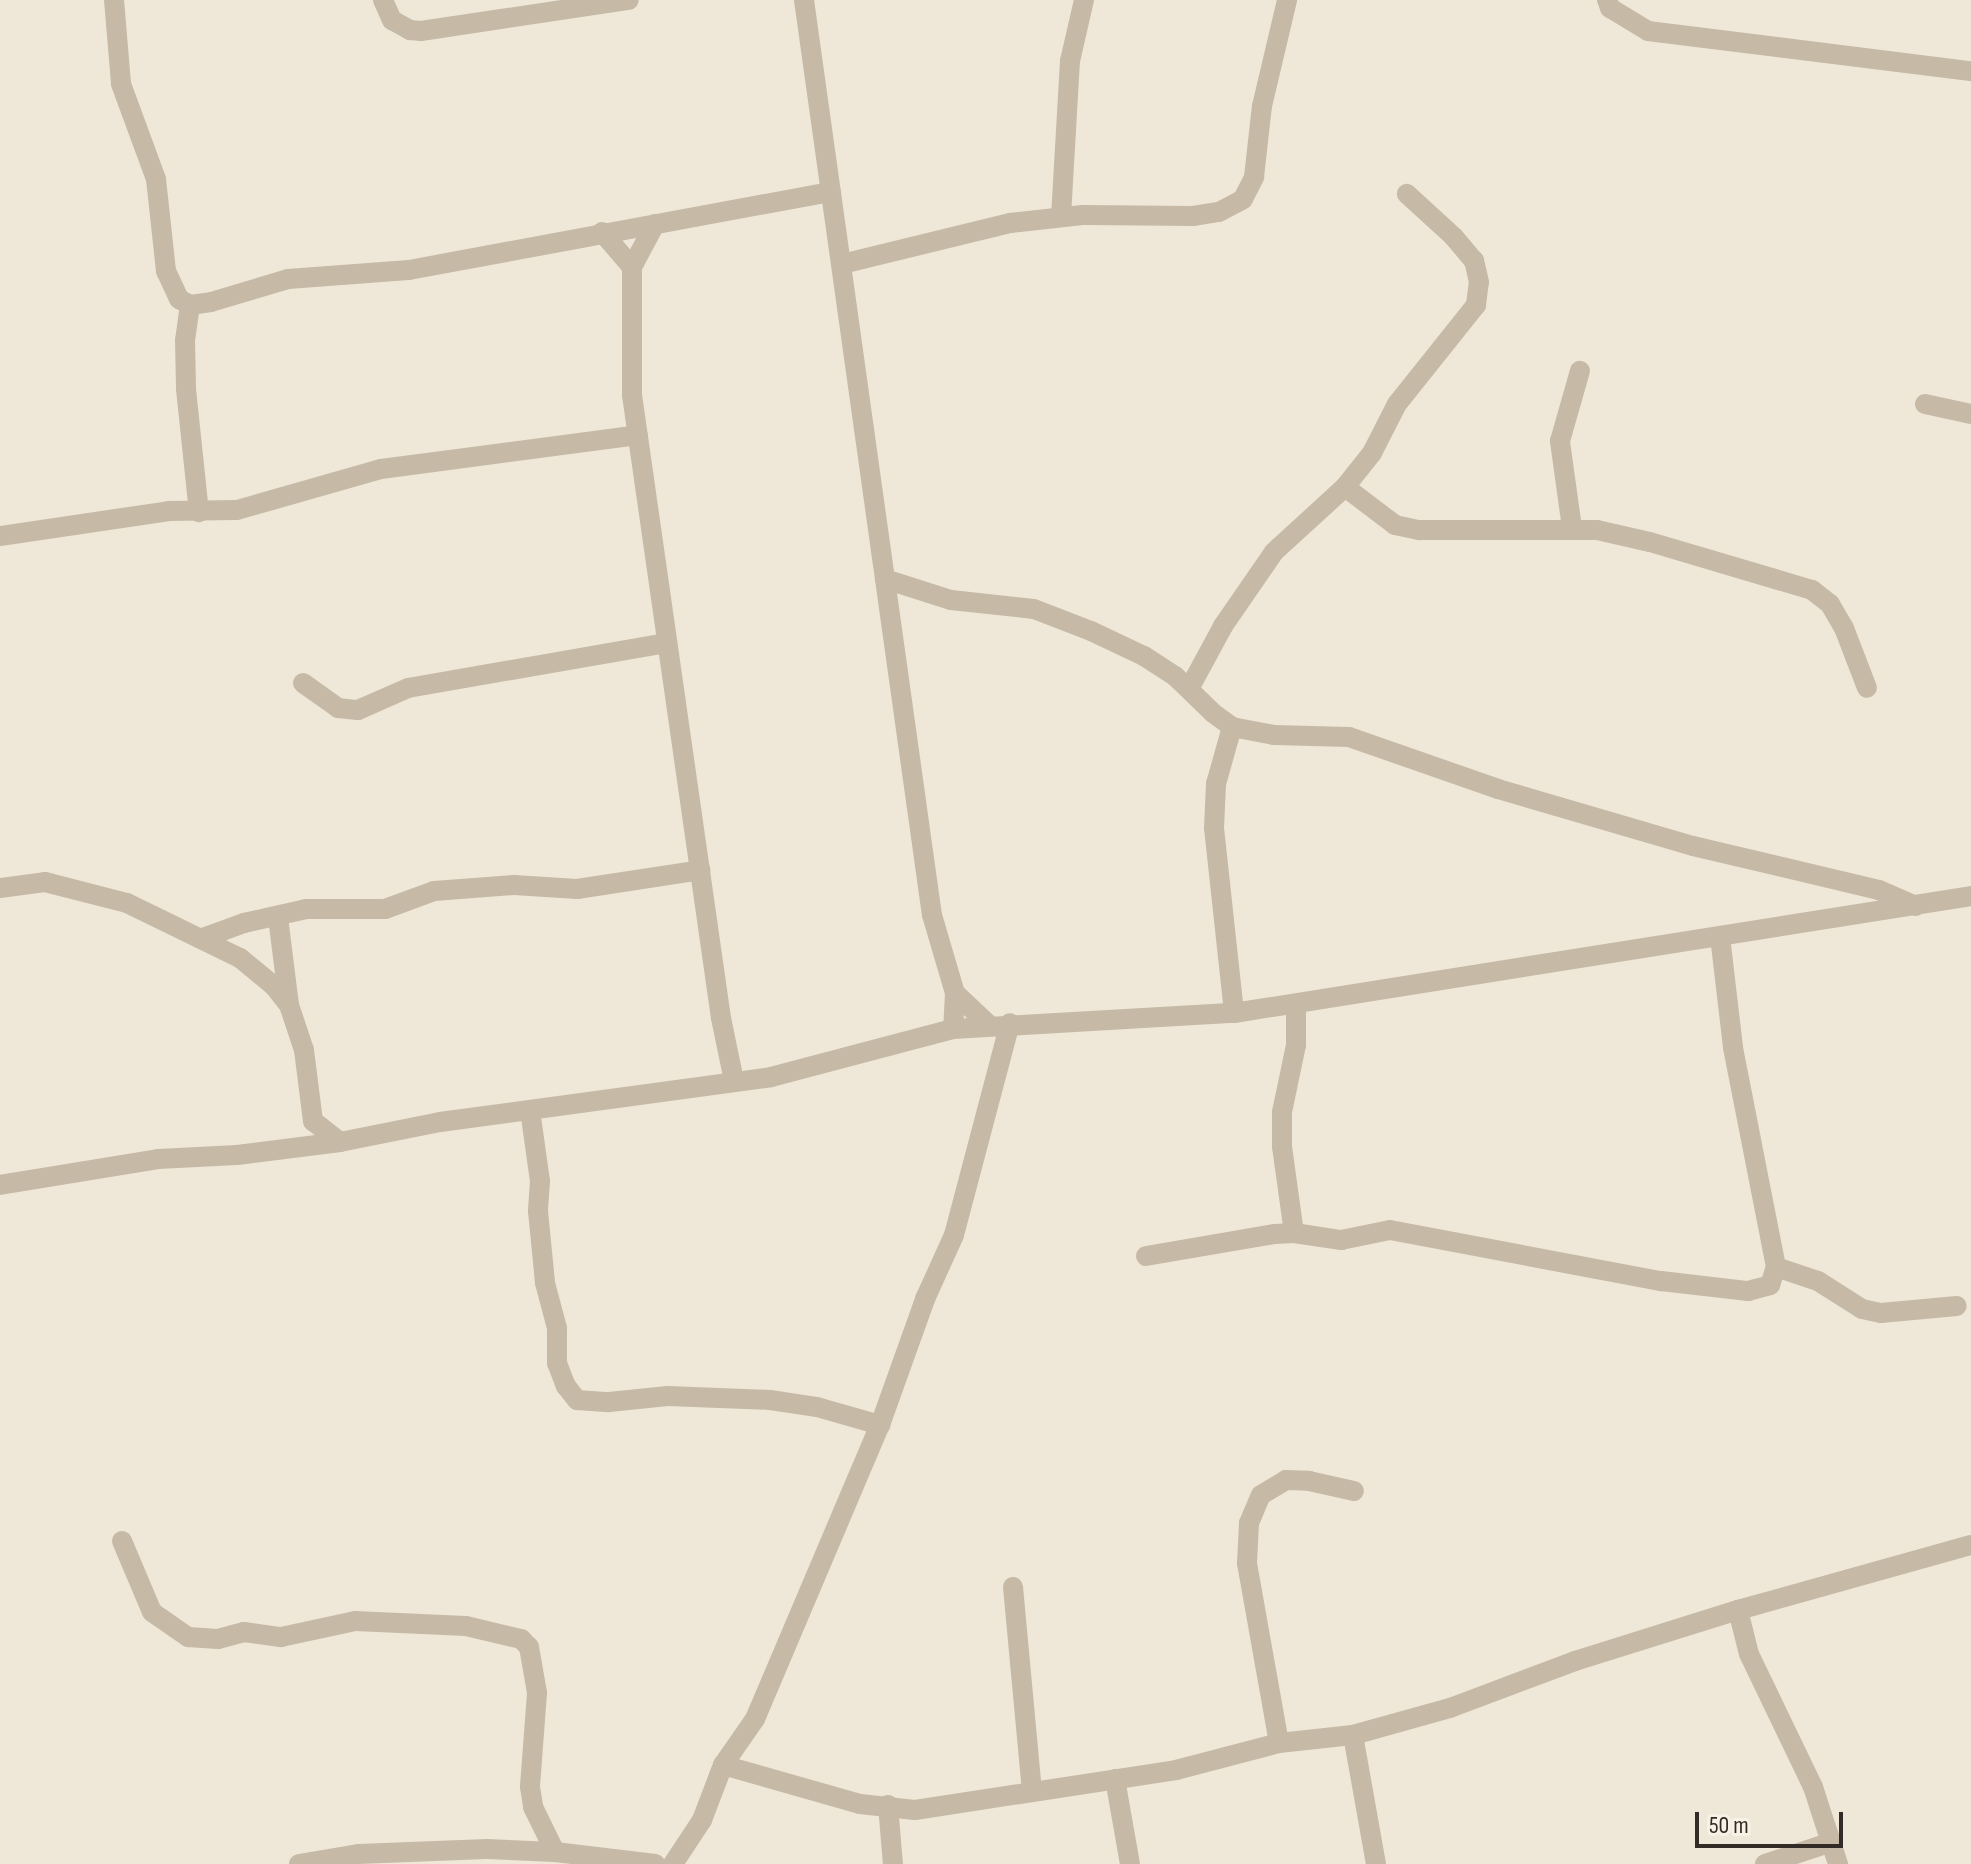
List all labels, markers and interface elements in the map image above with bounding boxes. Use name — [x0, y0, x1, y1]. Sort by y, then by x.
scale bar — [1699, 1796, 1847, 1846]
text: 50 m — [1709, 1811, 1749, 1840]

